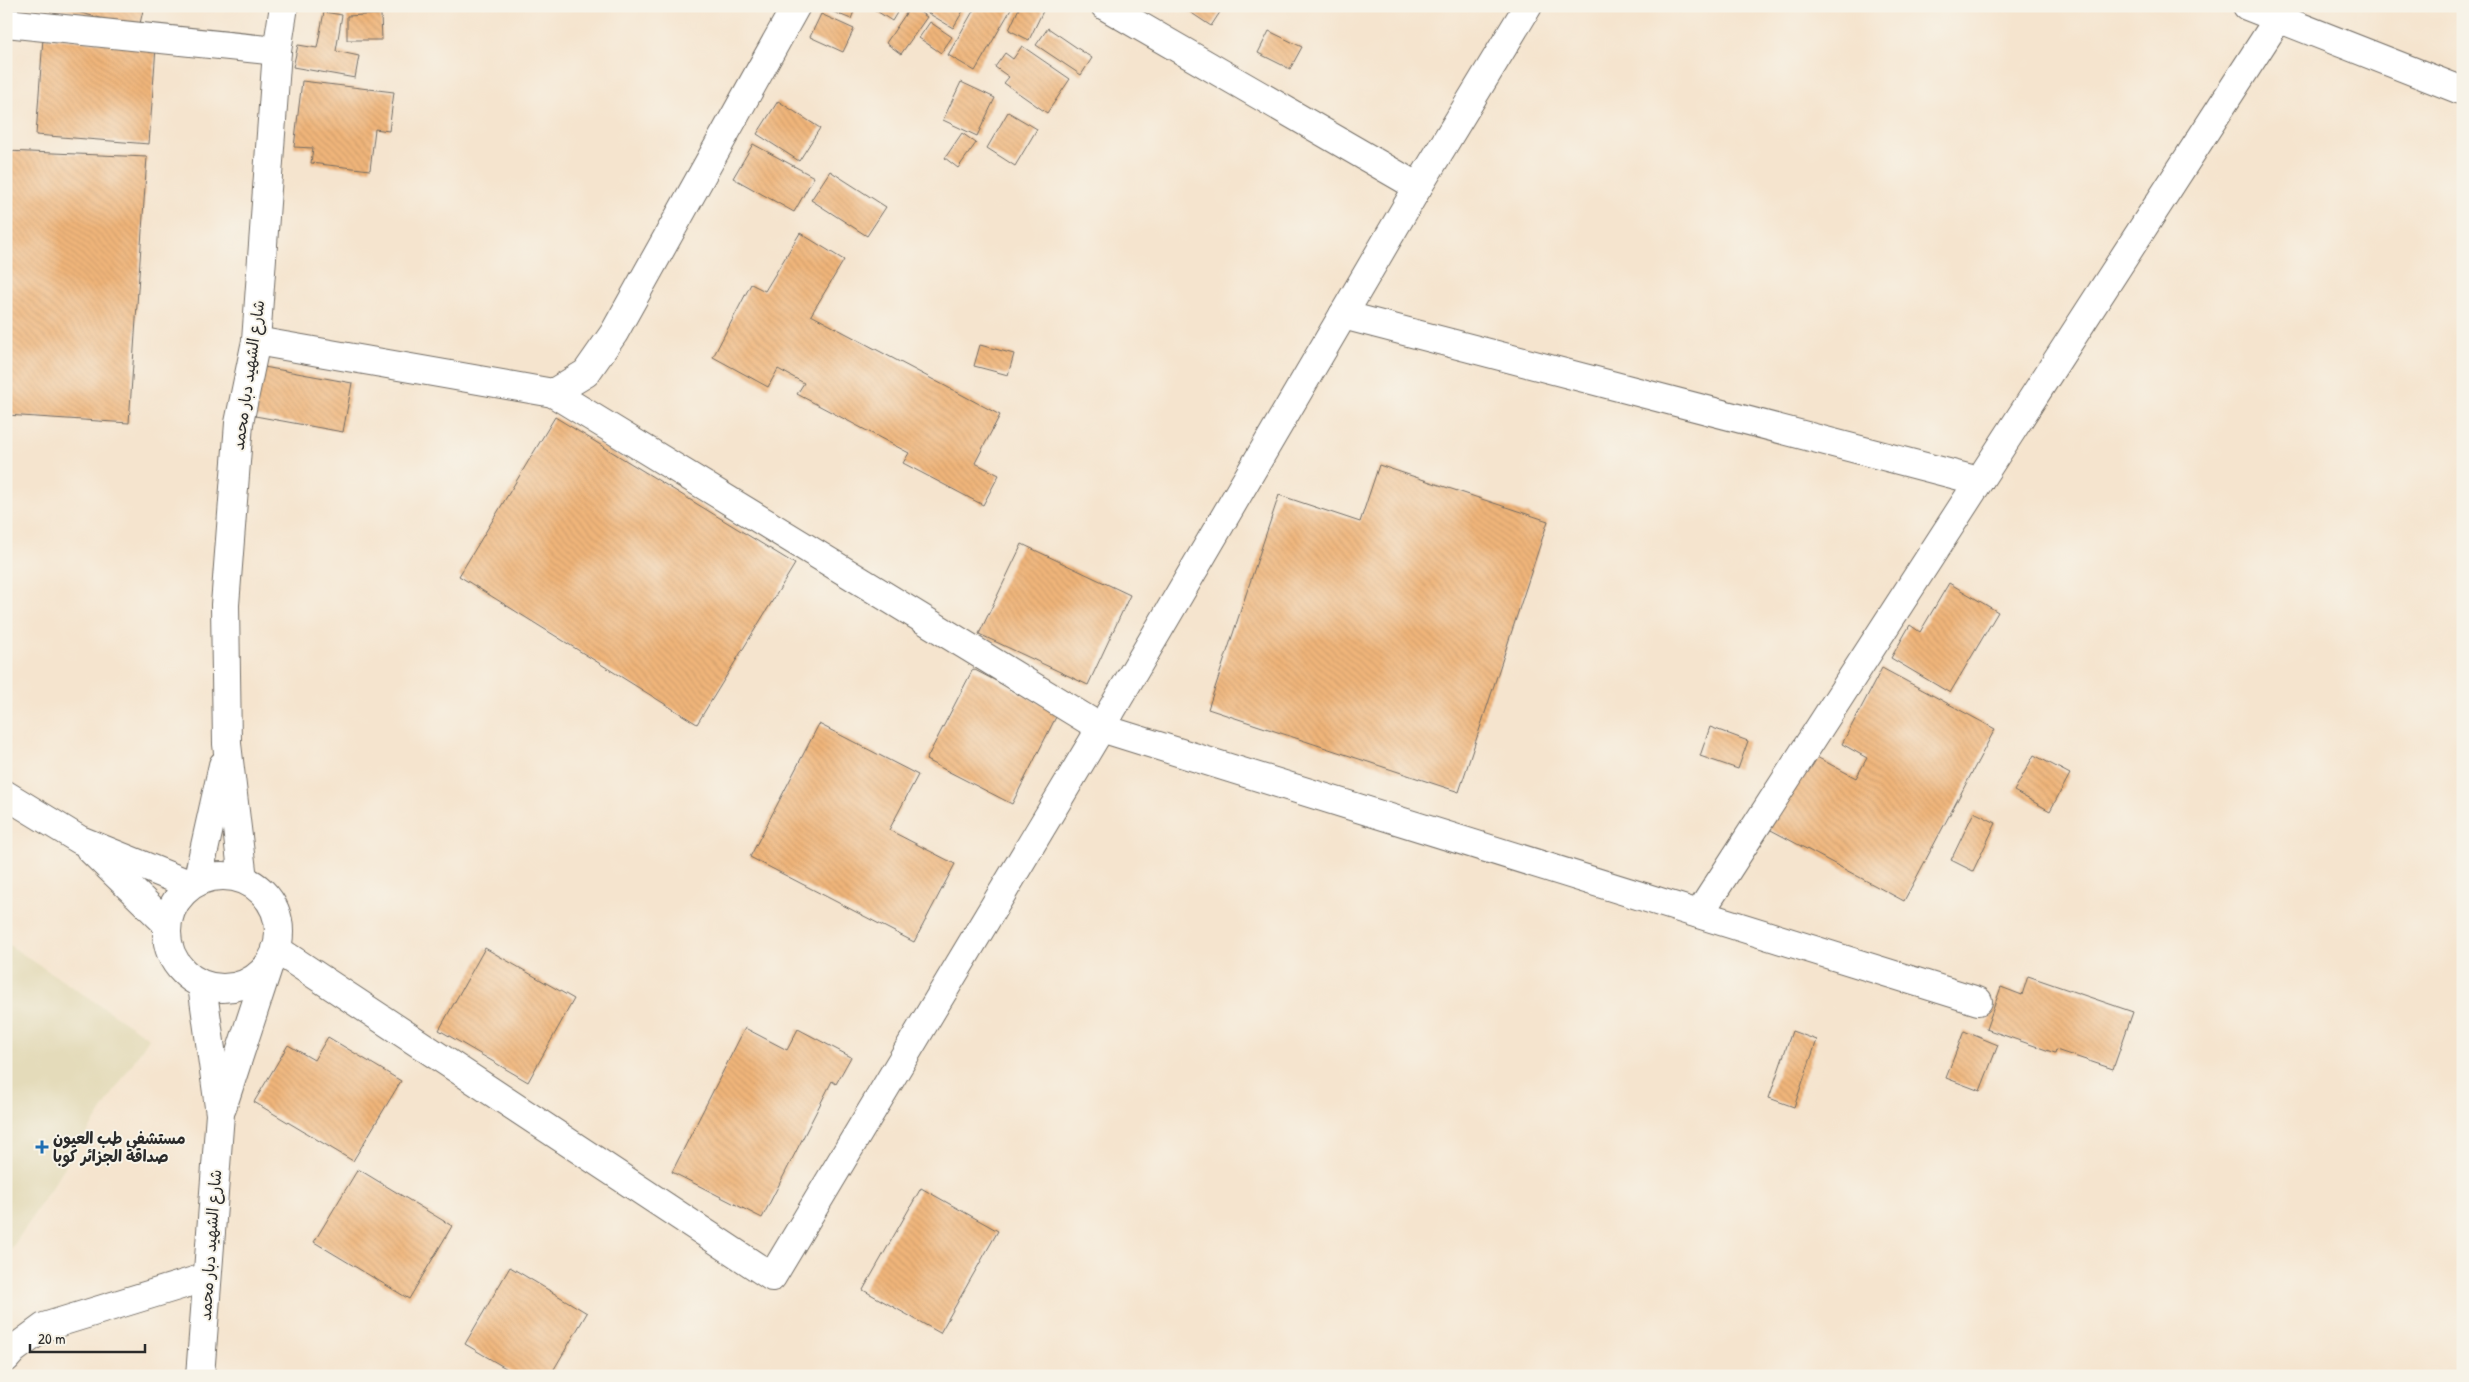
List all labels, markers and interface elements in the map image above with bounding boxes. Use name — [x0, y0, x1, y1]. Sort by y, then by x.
street label: شارع الشهيد دبار محمد — [227, 299, 270, 452]
place label: مستشفى طب العيون صداقة الجزائر كوبا — [53, 1127, 185, 1168]
marker: مستشفى طب العيون صداقة الجزائر كوبا — [35, 1140, 49, 1154]
street label: شارع الشهيد دبار محمد — [194, 1169, 227, 1321]
scale bar — [30, 1322, 145, 1354]
text: 20 m — [38, 1328, 65, 1349]

